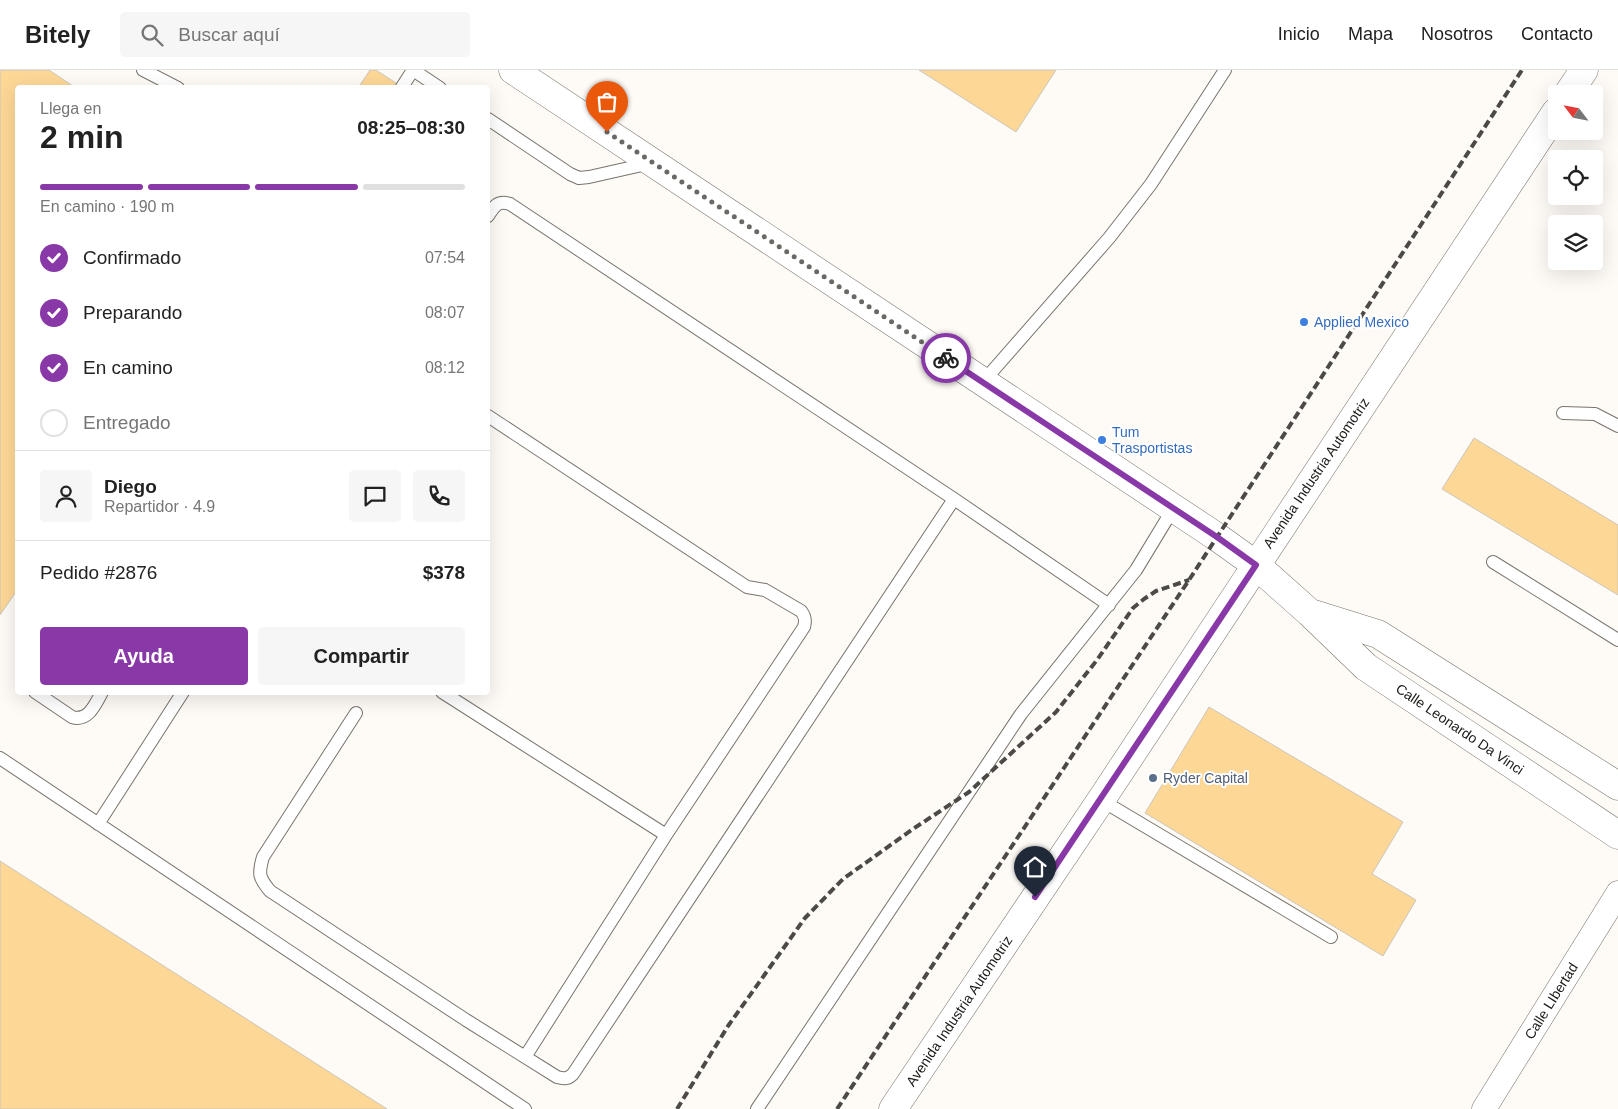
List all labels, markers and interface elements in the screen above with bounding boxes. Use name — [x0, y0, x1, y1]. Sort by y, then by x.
search box — [120, 12, 470, 57]
text: Bitely — [25, 21, 90, 48]
icon: search — [138, 21, 166, 49]
text: Buscar aquí — [178, 24, 280, 45]
text: Inicio — [1278, 24, 1320, 44]
text: Mapa — [1348, 24, 1393, 44]
text: Nosotros — [1421, 24, 1493, 44]
text: Contacto — [1521, 24, 1593, 44]
pin — [586, 81, 628, 132]
north arrow — [1548, 85, 1602, 140]
map controls — [1548, 85, 1603, 270]
icon: bag — [593, 88, 621, 116]
text: Llega en — [40, 100, 101, 117]
text: 08:25–08:30 — [357, 117, 465, 138]
text: 2 min — [40, 119, 124, 155]
button: locate — [1548, 150, 1603, 205]
text: En camino · 190 m — [40, 198, 174, 215]
button: layers — [1548, 215, 1603, 270]
icon: check — [40, 244, 68, 272]
text: Confirmado — [83, 247, 181, 268]
text: 07:54 — [425, 249, 465, 266]
icon: check — [40, 299, 68, 327]
text: Preparando — [83, 302, 182, 323]
text: 08:07 — [425, 304, 465, 321]
place label: Applied Mexico — [1314, 314, 1409, 330]
marker: Applied Mexico — [1298, 316, 1310, 328]
courier — [921, 333, 971, 383]
icon: bike — [932, 344, 960, 372]
icon: check — [40, 354, 68, 382]
text: En camino — [83, 357, 173, 378]
text: 08:12 — [425, 359, 465, 376]
street label: Avenida Industria Automotriz — [1260, 395, 1372, 551]
text: Entregado — [83, 412, 171, 433]
place label: Tum Trasportistas — [1112, 424, 1192, 456]
marker: Tum Trasportistas — [1096, 434, 1108, 446]
button: person — [40, 470, 92, 522]
button: chat — [349, 470, 401, 522]
button: phone — [413, 470, 465, 522]
text: Diego — [104, 476, 157, 497]
text: Repartidor · 4.9 — [104, 498, 215, 515]
text: Pedido #2876 — [40, 562, 157, 583]
text: $378 — [423, 562, 465, 583]
button: Ayuda — [40, 627, 248, 685]
button: Compartir — [258, 627, 465, 685]
street label: Calle Leonardo Da Vinci — [1393, 680, 1527, 778]
place label: Ryder Capital — [1163, 770, 1248, 786]
marker: Ryder Capital — [1147, 772, 1159, 784]
pin — [1014, 846, 1056, 897]
icon: home — [1021, 853, 1049, 881]
street label: Avenida Industria Automotriz — [903, 933, 1015, 1089]
street label: Calle LIbertad — [1521, 960, 1581, 1042]

